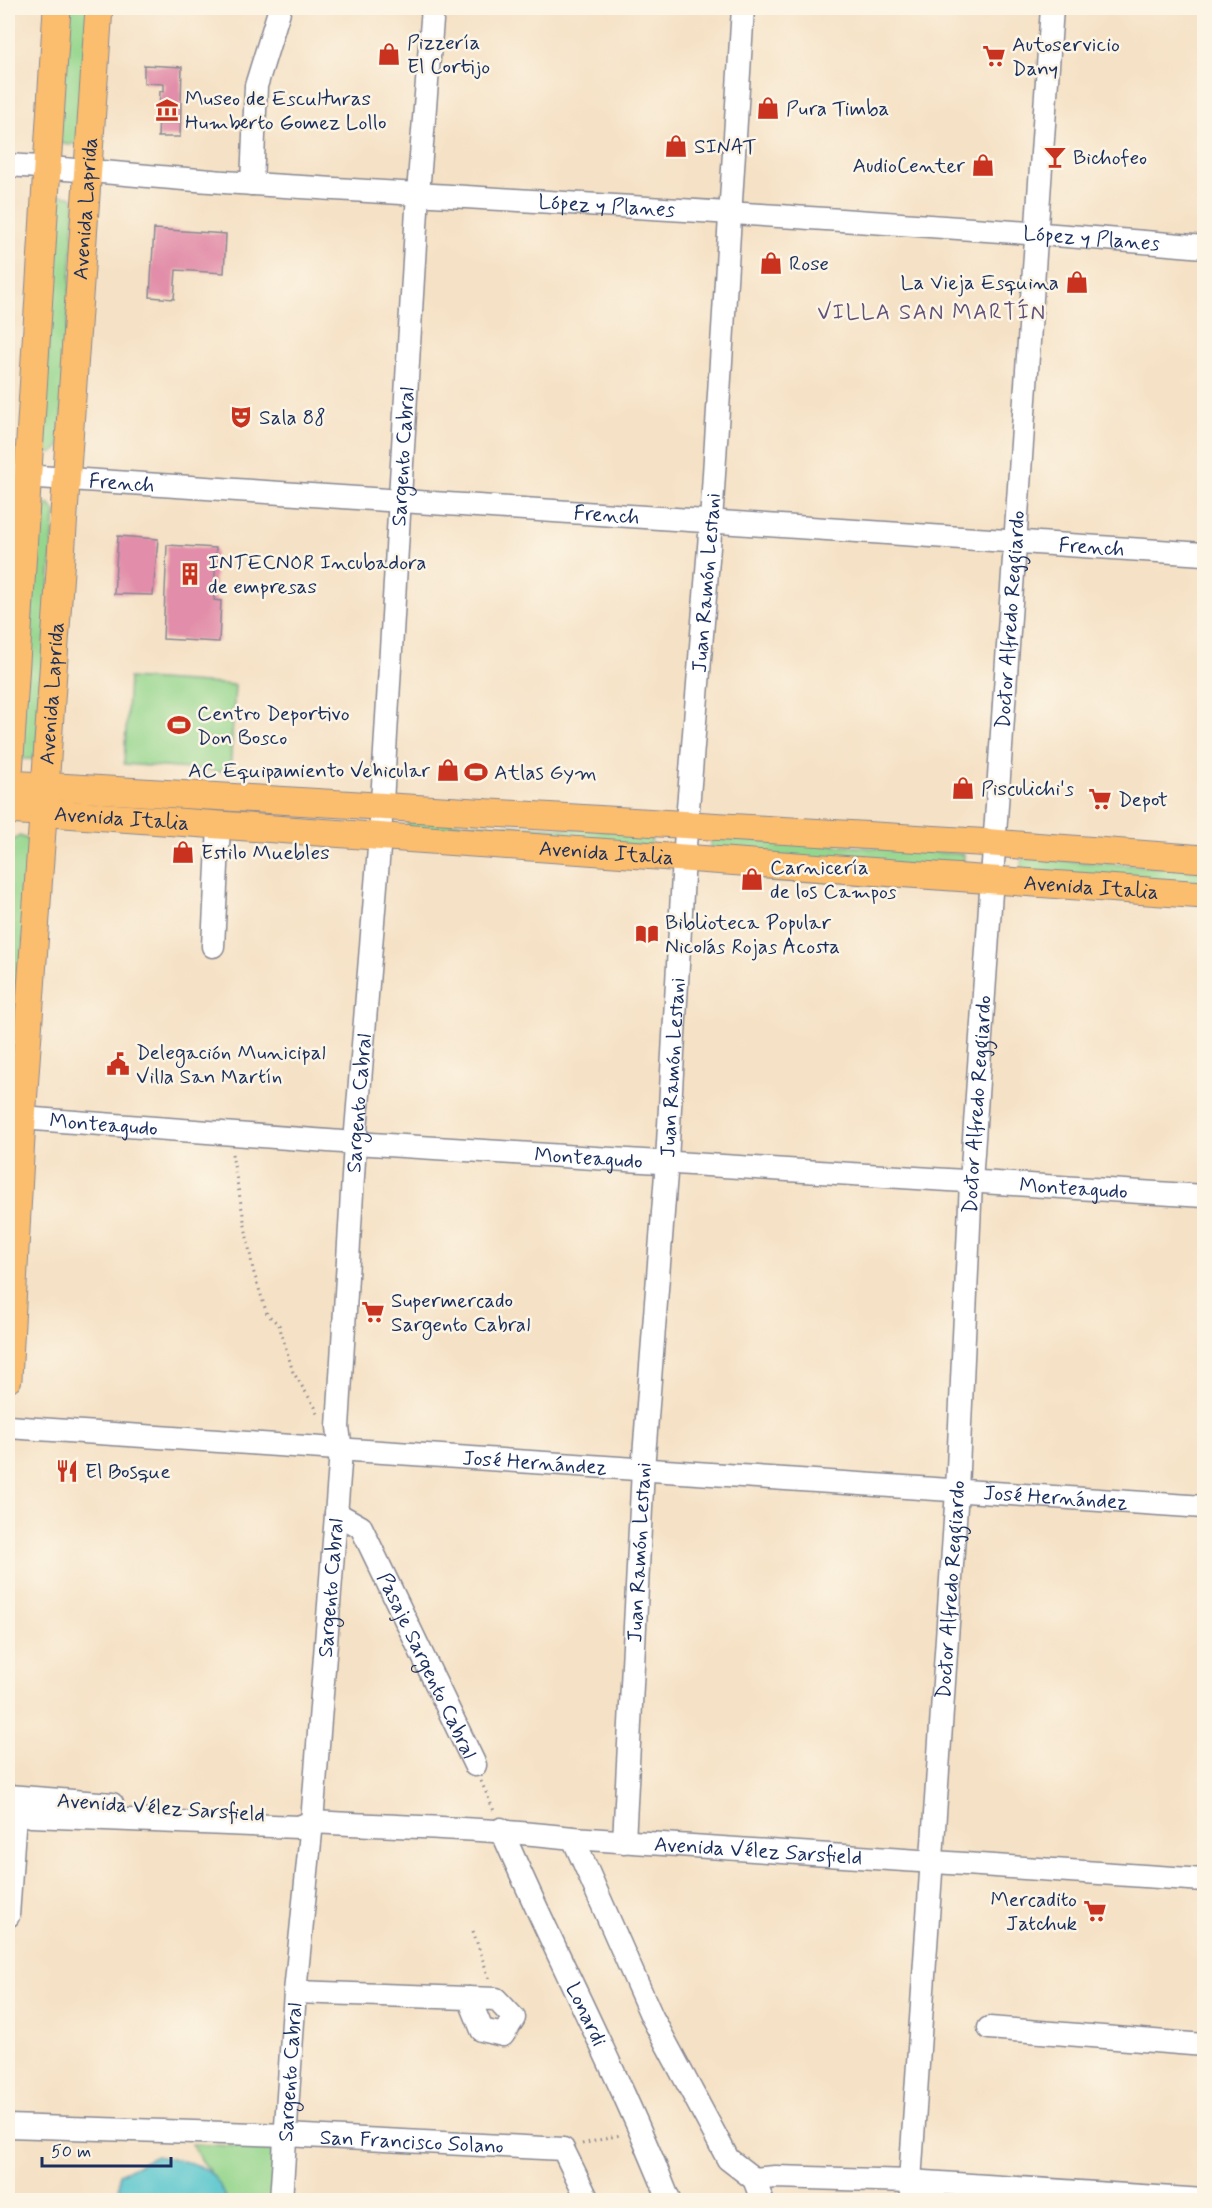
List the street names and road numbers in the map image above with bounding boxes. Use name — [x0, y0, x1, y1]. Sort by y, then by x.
street label: Avenida Laprida — [67, 136, 105, 281]
street label: López y Planes — [537, 188, 676, 224]
street label: López y Planes — [1022, 220, 1161, 258]
street label: Sargento Cabral — [385, 386, 421, 527]
street label: French — [88, 467, 156, 500]
street label: Juan Ramón Lestani — [686, 492, 728, 674]
street label: French — [573, 499, 640, 532]
street label: Doctor Alfredo Reggiardo — [989, 509, 1032, 730]
street label: French — [1058, 531, 1125, 564]
street label: Avenida Laprida — [34, 621, 71, 766]
street label: Avenida Italia — [53, 800, 190, 838]
street label: Avenida Italia — [538, 835, 675, 872]
street label: Avenida Italia — [1023, 869, 1160, 907]
street label: Juan Ramón Lestani — [654, 977, 692, 1158]
street label: Doctor Alfredo Reggiardo — [957, 994, 999, 1214]
street label: Sargento Cabral — [340, 1033, 379, 1174]
street label: Monteagudo — [48, 1107, 159, 1143]
street label: Monteagudo — [533, 1141, 644, 1176]
street label: Monteagudo — [1018, 1172, 1129, 1206]
street label: José Hernández — [462, 1444, 608, 1482]
street label: Juan Ramón Lestani — [621, 1461, 658, 1643]
street label: José Hernández — [982, 1479, 1129, 1517]
street label: Doctor Alfredo Reggiardo — [930, 1480, 972, 1700]
street label: Sargento Cabral — [312, 1518, 351, 1659]
street label: Pasaje Sargento Cabral — [370, 1568, 483, 1763]
street label: Avenida Vélez Sarsfield — [56, 1787, 266, 1829]
street label: Avenida Vélez Sarsfield — [653, 1830, 863, 1872]
street label: Lonardi — [559, 1978, 613, 2051]
street label: Sargento Cabral — [272, 2002, 309, 2143]
street label: San Francisco Solano — [319, 2124, 504, 2161]

